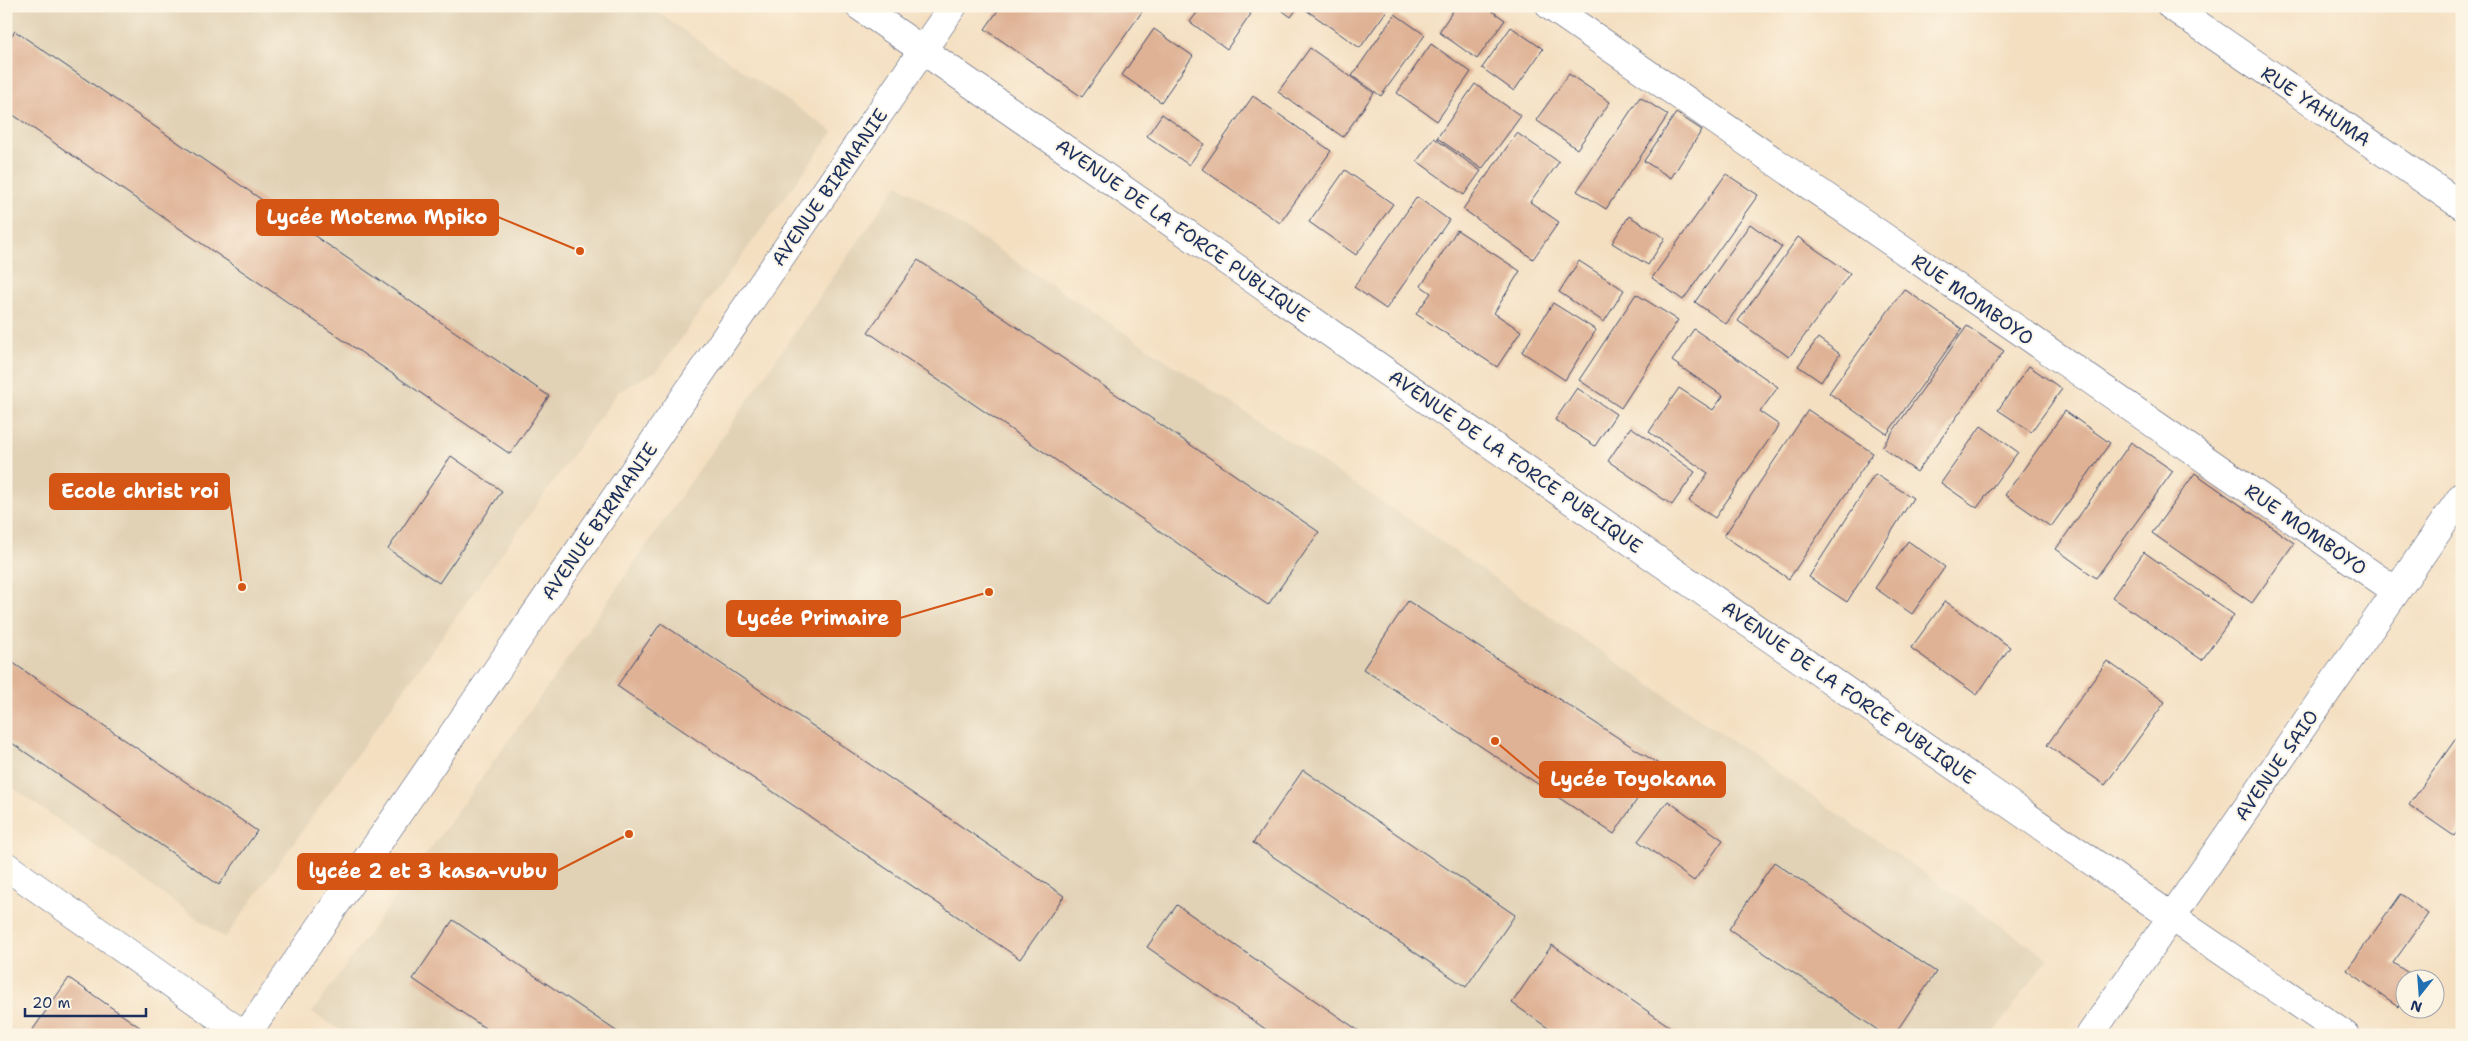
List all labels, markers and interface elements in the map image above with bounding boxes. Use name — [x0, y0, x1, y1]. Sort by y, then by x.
street label: RUE YAHUMA — [2256, 61, 2376, 152]
street label: AVENUE BIRMANIE — [766, 104, 893, 271]
street label: AVENUE DE LA FORCE PUBLIQUE — [1051, 133, 1315, 328]
callout: Lycée Motema Mpiko — [257, 200, 498, 235]
text: Lycée Motema Mpiko — [266, 204, 488, 230]
street label: RUE MOMBOYO — [1907, 248, 2039, 351]
street label: AVENUE DE LA FORCE PUBLIQUE — [1384, 364, 1648, 559]
street label: AVENUE BIRMANIE — [536, 438, 663, 605]
callout: Ecole christ roi — [50, 474, 229, 509]
text: Ecole christ roi — [61, 478, 219, 504]
street label: RUE MOMBOYO — [2240, 478, 2372, 581]
street label: AVENUE DE LA FORCE PUBLIQUE — [1717, 595, 1981, 790]
callout: Lycée Primaire — [727, 601, 900, 636]
text: Lycée Primaire — [737, 605, 889, 631]
street label: AVENUE SAIO — [2229, 705, 2324, 826]
callout: Lycée Toyokana — [1540, 762, 1725, 797]
text: Lycée Toyokana — [1550, 766, 1716, 792]
callout: lycée 2 et 3 kasa-vubu — [298, 854, 557, 889]
text: lycée 2 et 3 kasa-vubu — [309, 858, 547, 884]
north arrow — [2396, 968, 2446, 1018]
scale bar — [25, 986, 146, 1018]
text: 20 m — [32, 993, 71, 1013]
text: N — [2408, 996, 2424, 1017]

